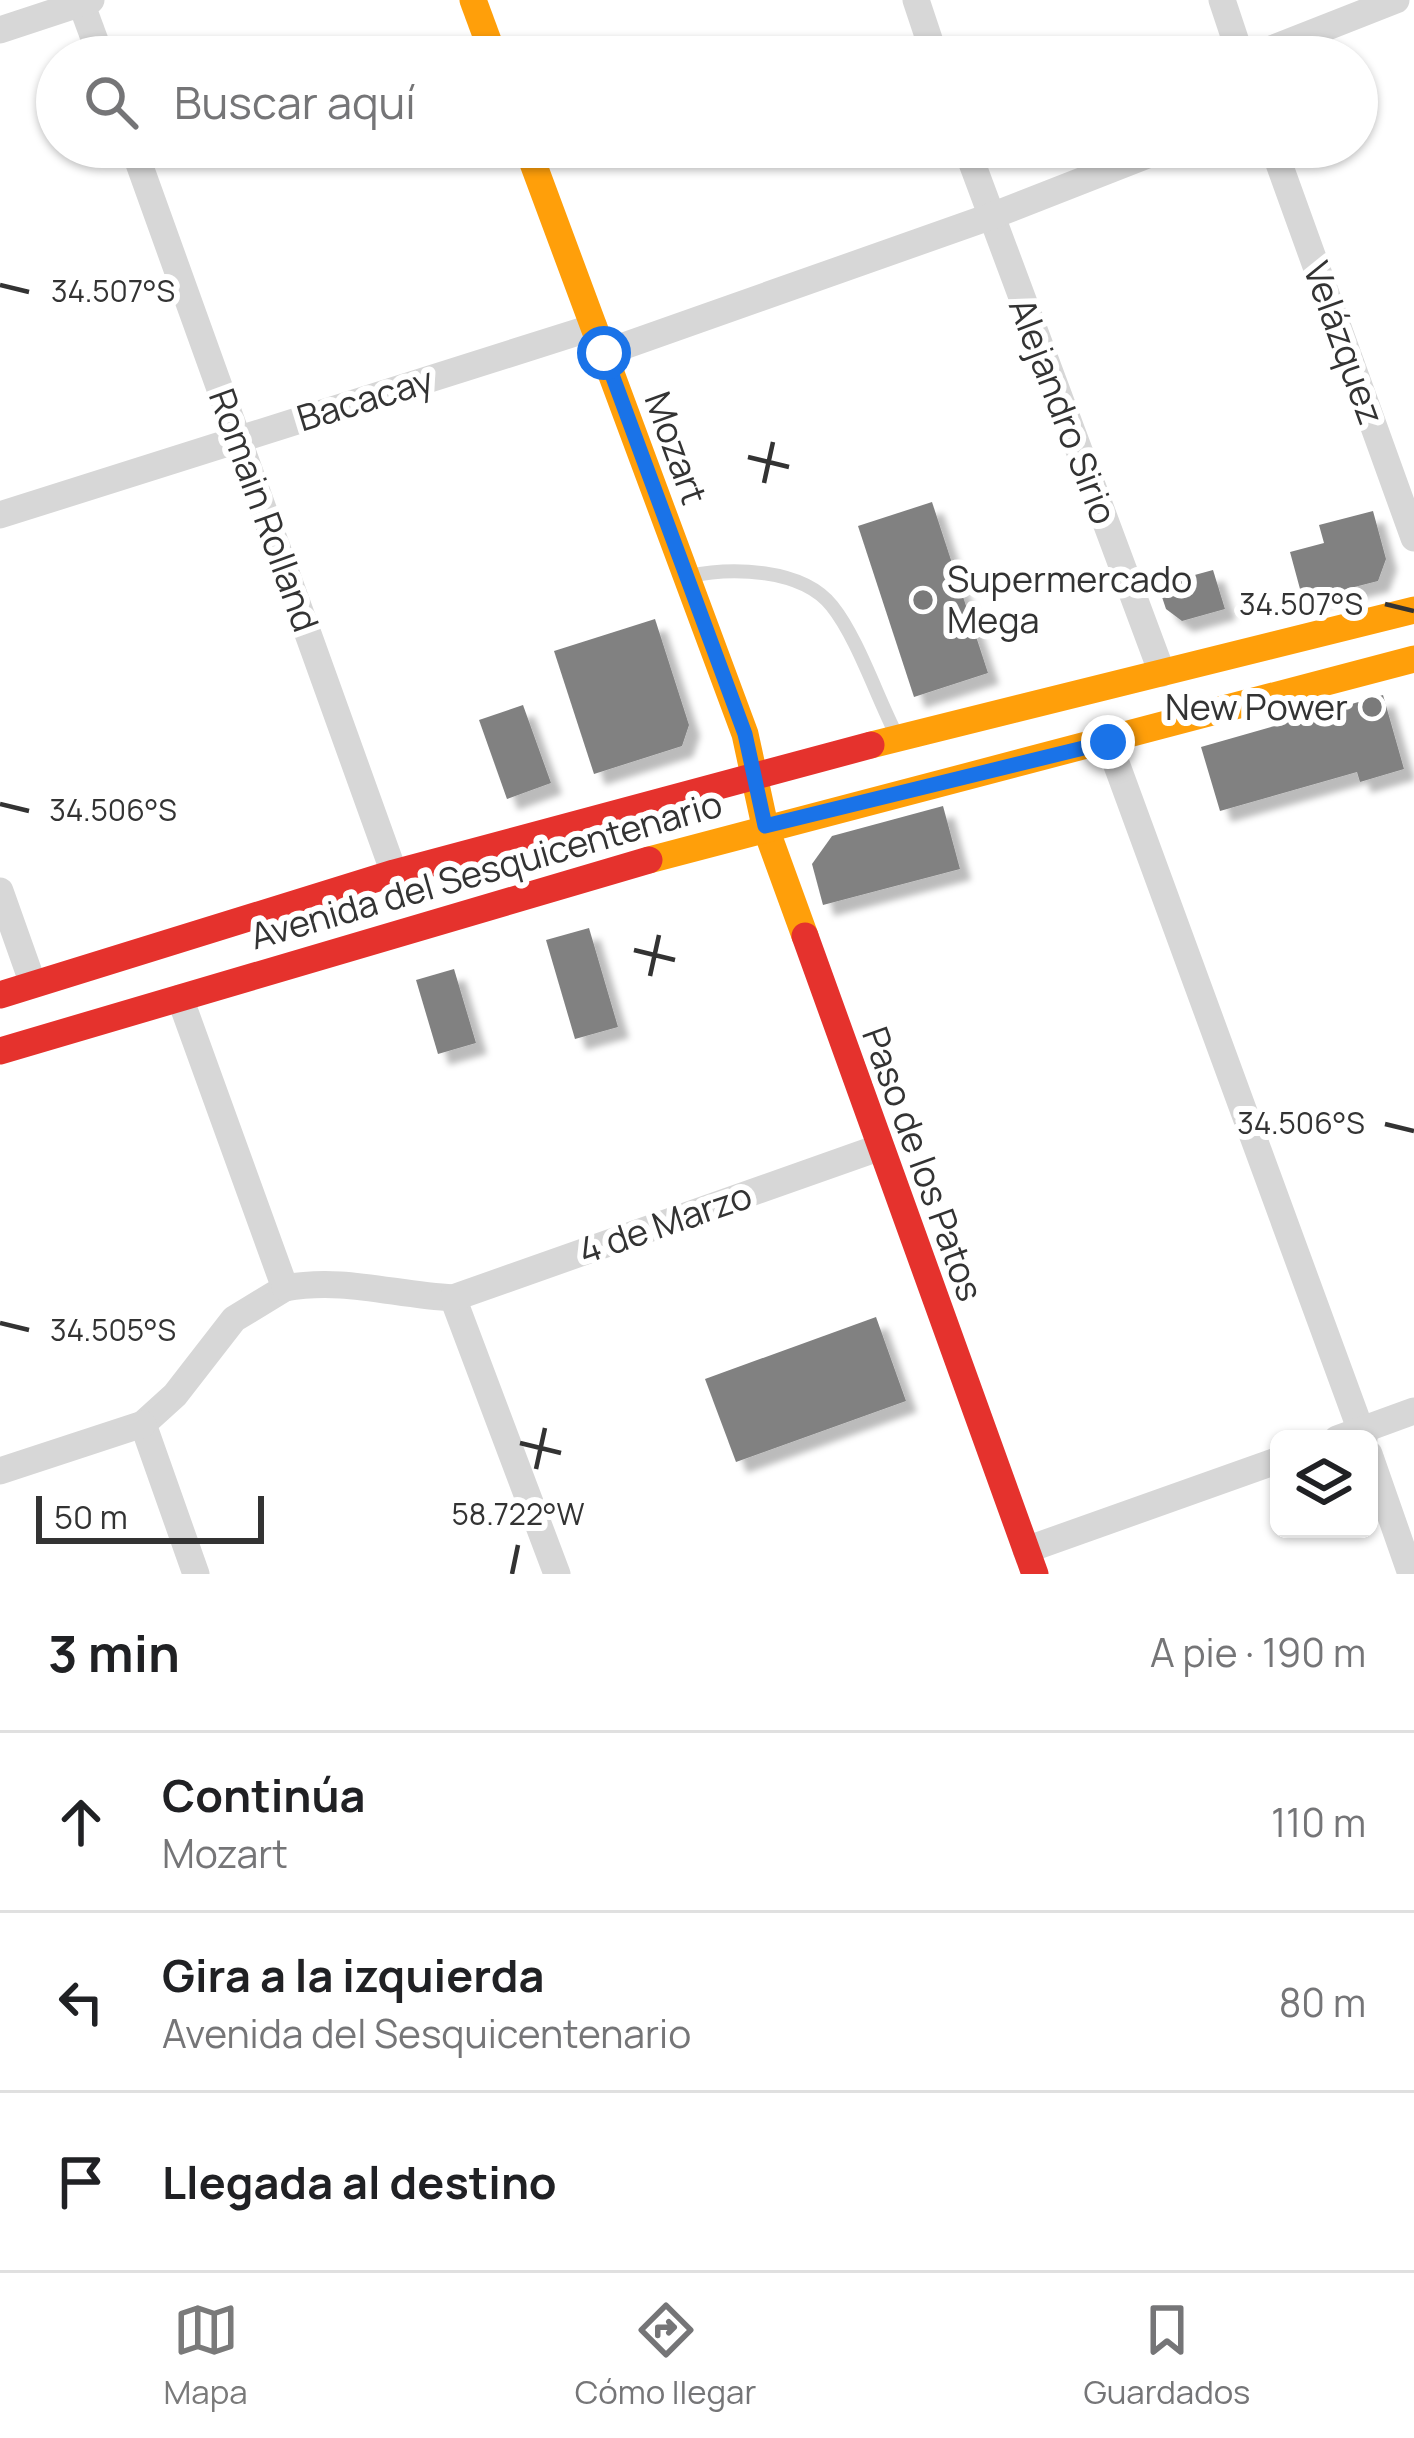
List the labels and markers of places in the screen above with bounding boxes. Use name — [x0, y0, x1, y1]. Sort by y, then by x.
place label: Supermercado Mega — [947, 554, 1192, 644]
marker: Supermercado Mega — [910, 587, 936, 613]
place label: New Power — [1165, 682, 1348, 731]
marker: New Power — [1359, 694, 1385, 720]

